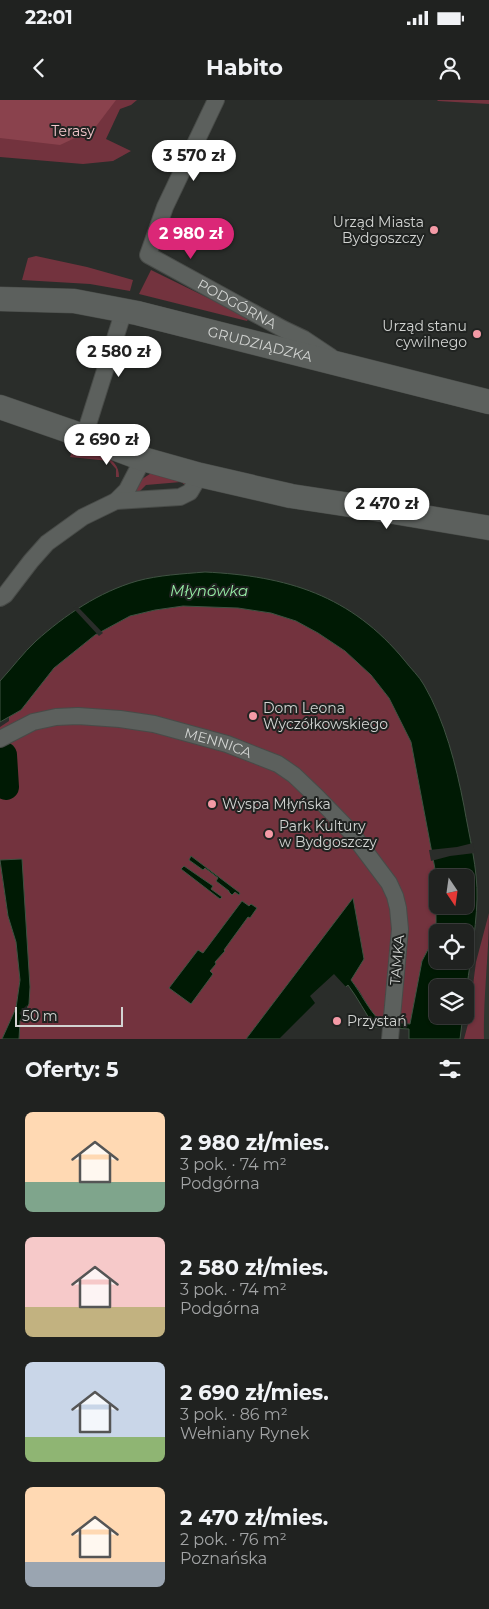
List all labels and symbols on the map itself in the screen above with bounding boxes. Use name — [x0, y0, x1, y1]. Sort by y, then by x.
park label: Terasy — [51, 122, 95, 140]
pin: 3 570 zł — [142, 139, 246, 182]
place label: Urząd Miasta Bydgoszczy — [333, 213, 424, 247]
pin: 2 980 zł — [139, 218, 243, 260]
marker: Urząd Miasta Bydgoszczy — [428, 224, 440, 236]
street label: PODGÓRNA — [194, 275, 281, 333]
place label: Urząd stanu cywilnego — [382, 317, 467, 351]
street label: GRUDZIĄDZKA — [206, 322, 315, 366]
marker: Urząd stanu cywilnego — [471, 328, 483, 340]
pin: 2 580 zł — [67, 336, 171, 378]
pin: 2 690 zł — [55, 424, 159, 466]
pin: 2 470 zł — [335, 488, 439, 530]
water label: Młynówka — [170, 581, 248, 600]
place label: Dom Leona Wyczółkowskiego — [263, 699, 388, 733]
marker: Dom Leona Wyczółkowskiego — [247, 710, 259, 722]
street label: MENNICA — [183, 724, 255, 762]
place label: Wyspa Młyńska — [222, 795, 331, 813]
marker: Wyspa Młyńska — [206, 798, 218, 810]
place label: Park Kultury w Bydgoszczy — [279, 817, 377, 851]
marker: Park Kultury w Bydgoszczy — [263, 828, 275, 840]
north arrow — [429, 869, 474, 914]
street label: TAMKA — [386, 933, 408, 986]
scale bar — [15, 1004, 122, 1027]
place label: Przystań — [347, 1012, 407, 1030]
marker: Przystań — [331, 1015, 343, 1027]

